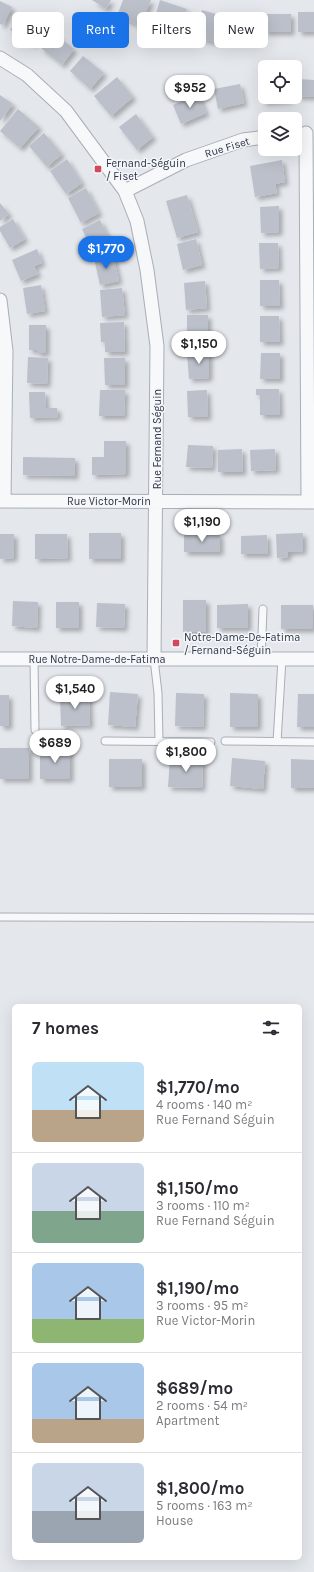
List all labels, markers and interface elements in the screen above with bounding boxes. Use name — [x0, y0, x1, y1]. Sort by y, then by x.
chip: Buy — [12, 12, 64, 48]
chip: Rent — [72, 12, 129, 48]
chip: Filters — [137, 12, 206, 48]
chip: New — [214, 12, 268, 48]
map controls — [258, 60, 302, 156]
button: locate — [258, 60, 302, 104]
pin: $952 — [166, 75, 214, 109]
text: $952 — [174, 80, 206, 95]
button: layers — [258, 112, 302, 156]
street label: Rue Fiset — [203, 134, 251, 160]
place label: Fernand-Séguin / Fiset — [106, 157, 186, 183]
marker: Fernand-Séguin / Fiset — [93, 164, 103, 174]
pin: $1,770 — [73, 236, 139, 270]
text: $1,770 — [87, 241, 125, 256]
pin: $1,150 — [166, 331, 232, 365]
text: $1,150 — [180, 336, 218, 351]
street label: Rue Fernand Séguin — [151, 389, 164, 489]
street label: Rue Victor-Morin — [67, 495, 151, 508]
pin: $1,190 — [169, 509, 235, 543]
text: $1,190 — [183, 514, 221, 529]
place label: Notre-Dame-De-Fatima / Fernand-Séguin — [184, 631, 300, 657]
marker: Notre-Dame-De-Fatima / Fernand-Séguin — [171, 638, 181, 648]
street label: Rue Notre-Dame-de-Fatima — [28, 653, 166, 666]
pin: $1,540 — [42, 676, 108, 710]
text: $1,540 — [55, 681, 95, 696]
pin: $689 — [31, 730, 79, 764]
text: $689 — [38, 735, 72, 750]
pin: $1,800 — [153, 739, 219, 773]
text: $1,800 — [165, 744, 207, 759]
icon: filters — [260, 1017, 282, 1039]
text: 7 homes — [32, 1018, 99, 1038]
text: $1,770/mo — [156, 1077, 240, 1097]
icon: home — [64, 1078, 112, 1126]
text: 4 rooms · 140 m² — [156, 1097, 252, 1112]
text: Rue Fernand Séguin — [156, 1112, 275, 1127]
text: $1,150/mo — [156, 1178, 239, 1198]
icon: home — [64, 1179, 112, 1227]
text: 3 rooms · 110 m² — [156, 1198, 250, 1213]
text: Rue Fernand Séguin — [156, 1213, 275, 1228]
text: $1,190/mo — [156, 1278, 239, 1298]
icon: home — [64, 1279, 112, 1327]
text: 3 rooms · 95 m² — [156, 1298, 249, 1313]
text: Rue Victor-Morin — [156, 1313, 255, 1328]
text: $689/mo — [156, 1378, 233, 1398]
icon: home — [64, 1379, 112, 1427]
text: 2 rooms · 54 m² — [156, 1398, 248, 1413]
text: Apartment — [156, 1413, 219, 1428]
text: $1,800/mo — [156, 1478, 244, 1498]
icon: home — [64, 1479, 112, 1527]
text: 5 rooms · 163 m² — [156, 1498, 253, 1513]
text: House — [156, 1513, 193, 1528]

